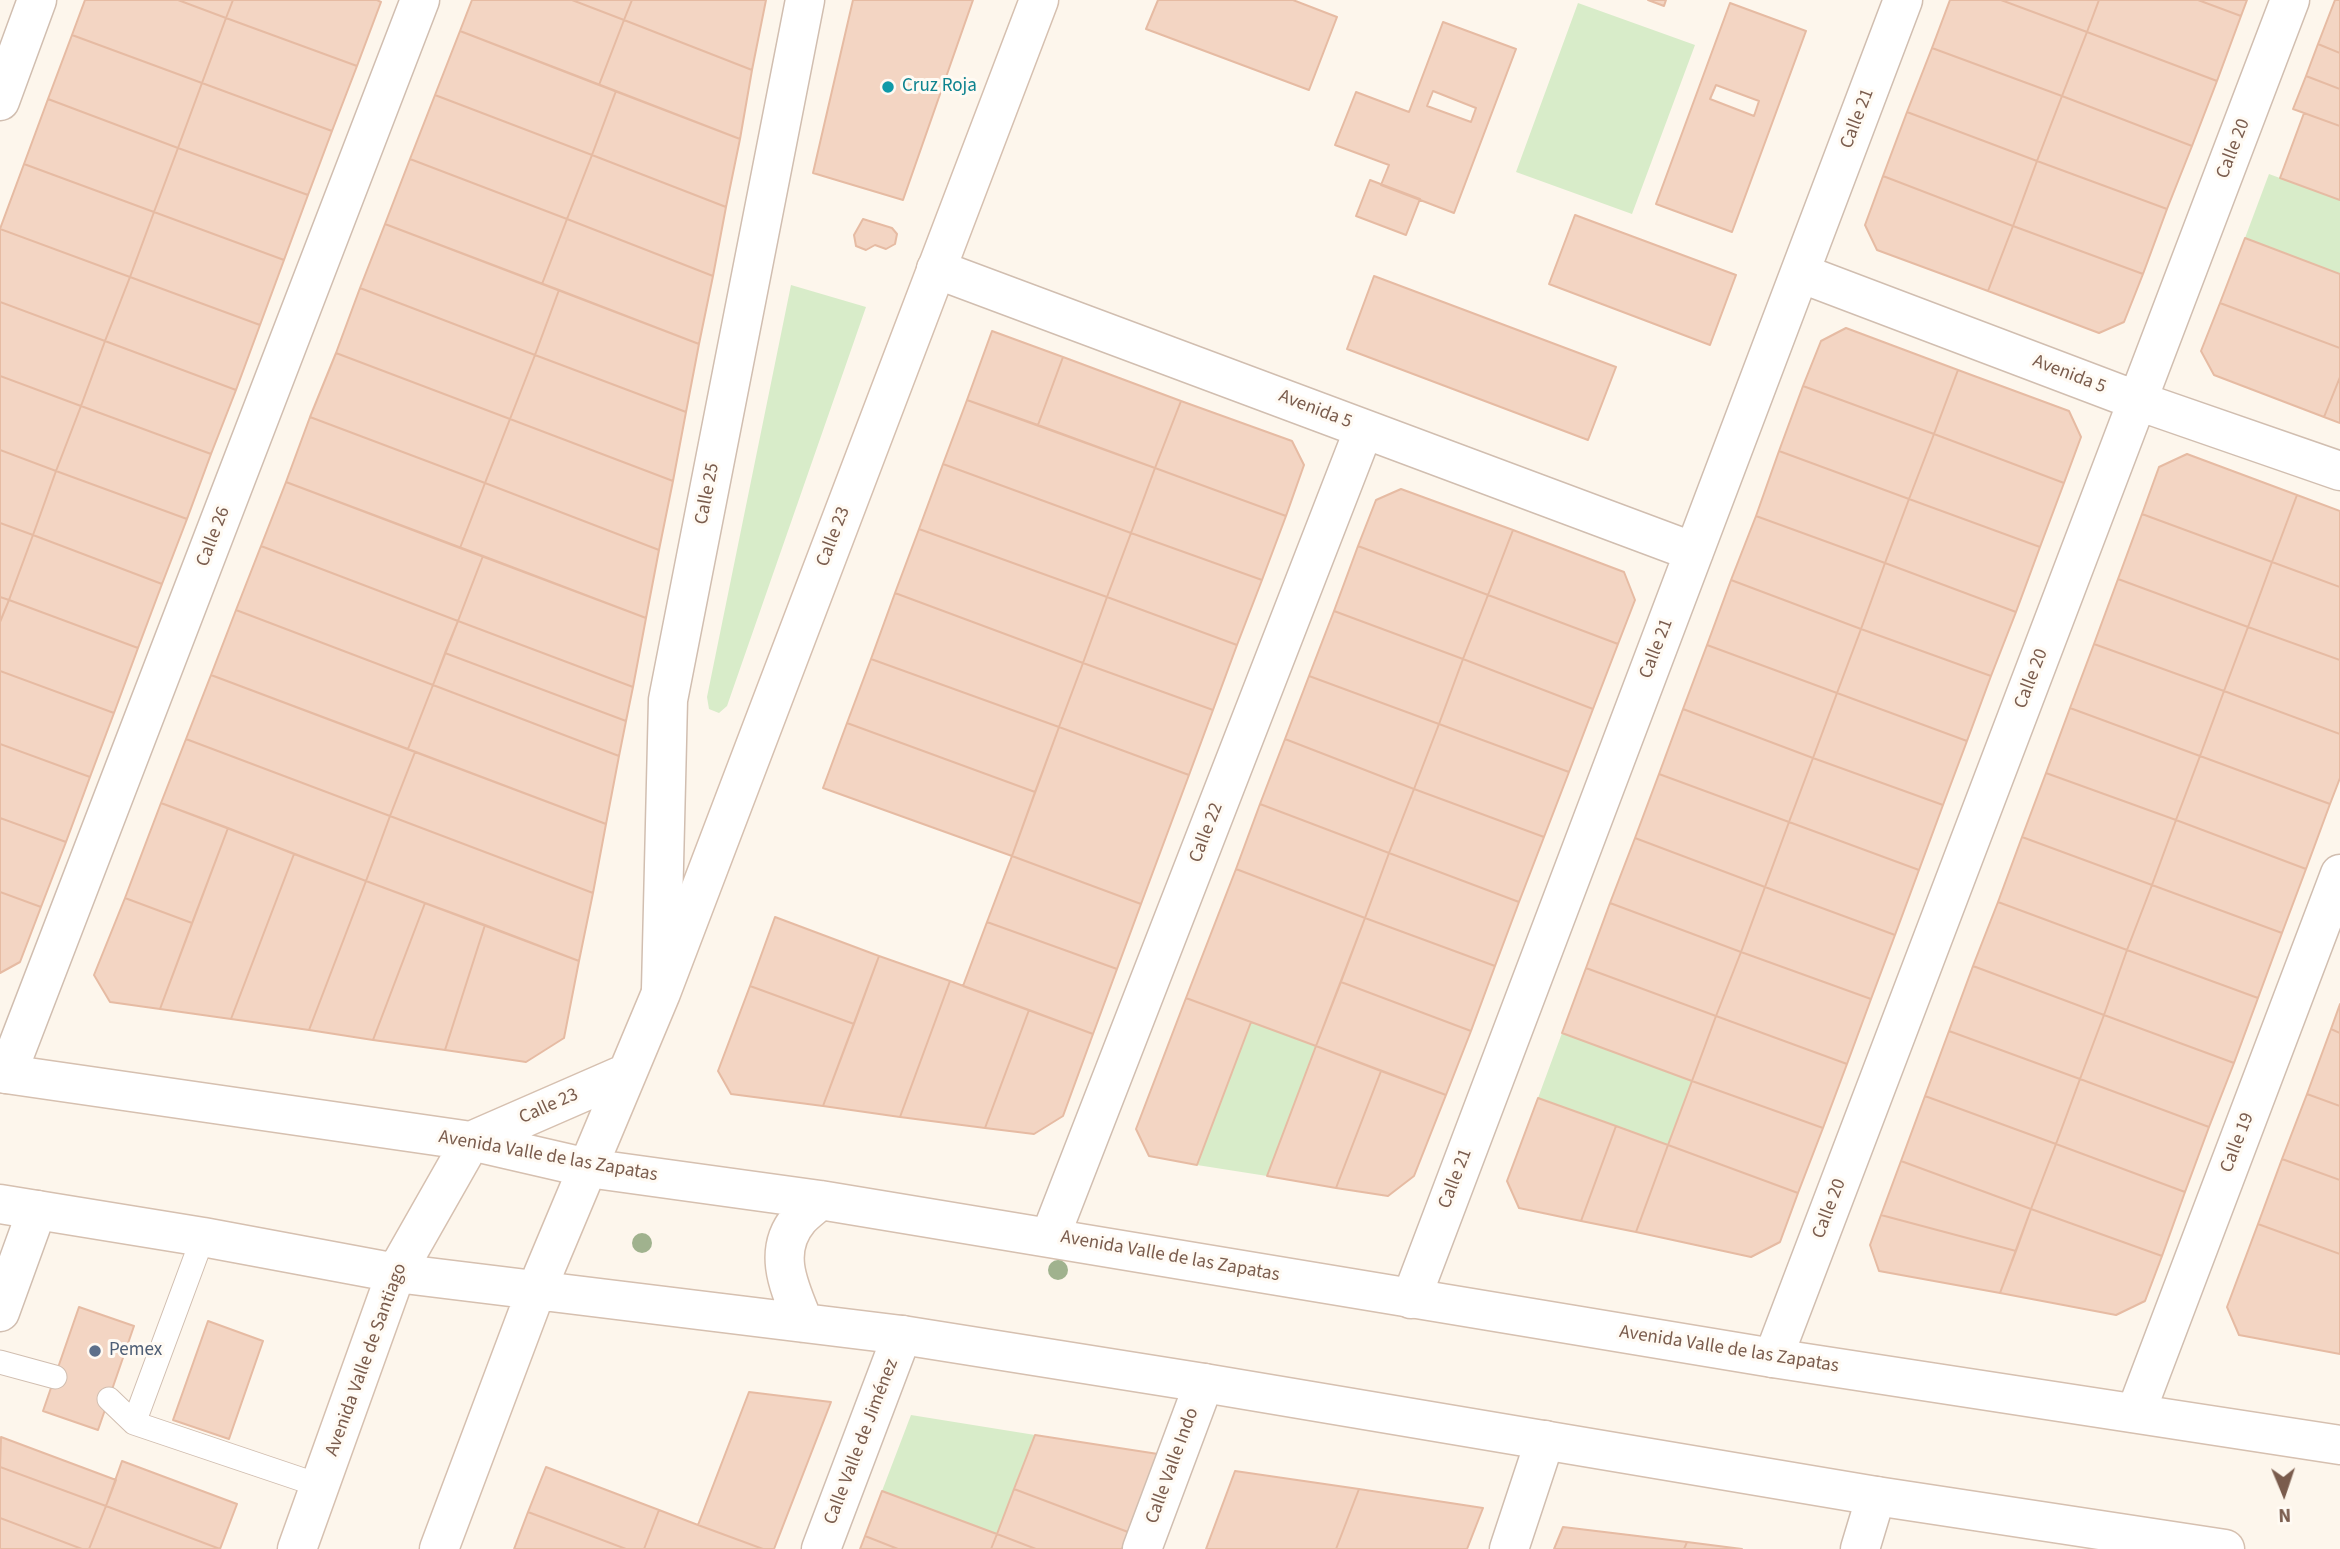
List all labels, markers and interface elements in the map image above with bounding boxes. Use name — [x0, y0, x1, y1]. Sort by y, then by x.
place label: Cruz Roja — [902, 76, 977, 98]
marker: Cruz Roja — [880, 79, 896, 95]
street label: Calle 21 — [1836, 86, 1880, 152]
street label: Calle 20 — [2212, 116, 2256, 182]
street label: Avenida 5 — [2029, 351, 2109, 399]
street label: Avenida 5 — [1275, 386, 1355, 434]
street label: Calle 25 — [691, 461, 725, 527]
street label: Calle 26 — [192, 504, 236, 570]
street label: Calle 23 — [812, 504, 856, 570]
street label: Calle 21 — [1635, 616, 1679, 682]
street label: Calle 20 — [2010, 646, 2054, 712]
street label: Calle 22 — [1185, 800, 1229, 866]
street label: Calle 23 — [516, 1084, 582, 1130]
street label: Calle 19 — [2216, 1110, 2260, 1176]
street label: Avenida Valle de las Zapatas — [437, 1127, 659, 1187]
street label: Calle 21 — [1434, 1146, 1478, 1212]
street label: Calle 20 — [1808, 1176, 1852, 1242]
street label: Avenida Valle de las Zapatas — [1059, 1227, 1281, 1287]
street label: Avenida Valle de Santiago — [322, 1261, 412, 1459]
street label: Avenida Valle de las Zapatas — [1618, 1321, 1840, 1379]
place label: Pemex — [109, 1340, 162, 1362]
marker: Pemex — [87, 1343, 103, 1359]
street label: Calle Valle de Jiménez — [820, 1356, 904, 1528]
street label: Calle Valle Indo — [1142, 1405, 1204, 1527]
north arrow — [2249, 1458, 2319, 1528]
text: N — [2278, 1501, 2292, 1528]

